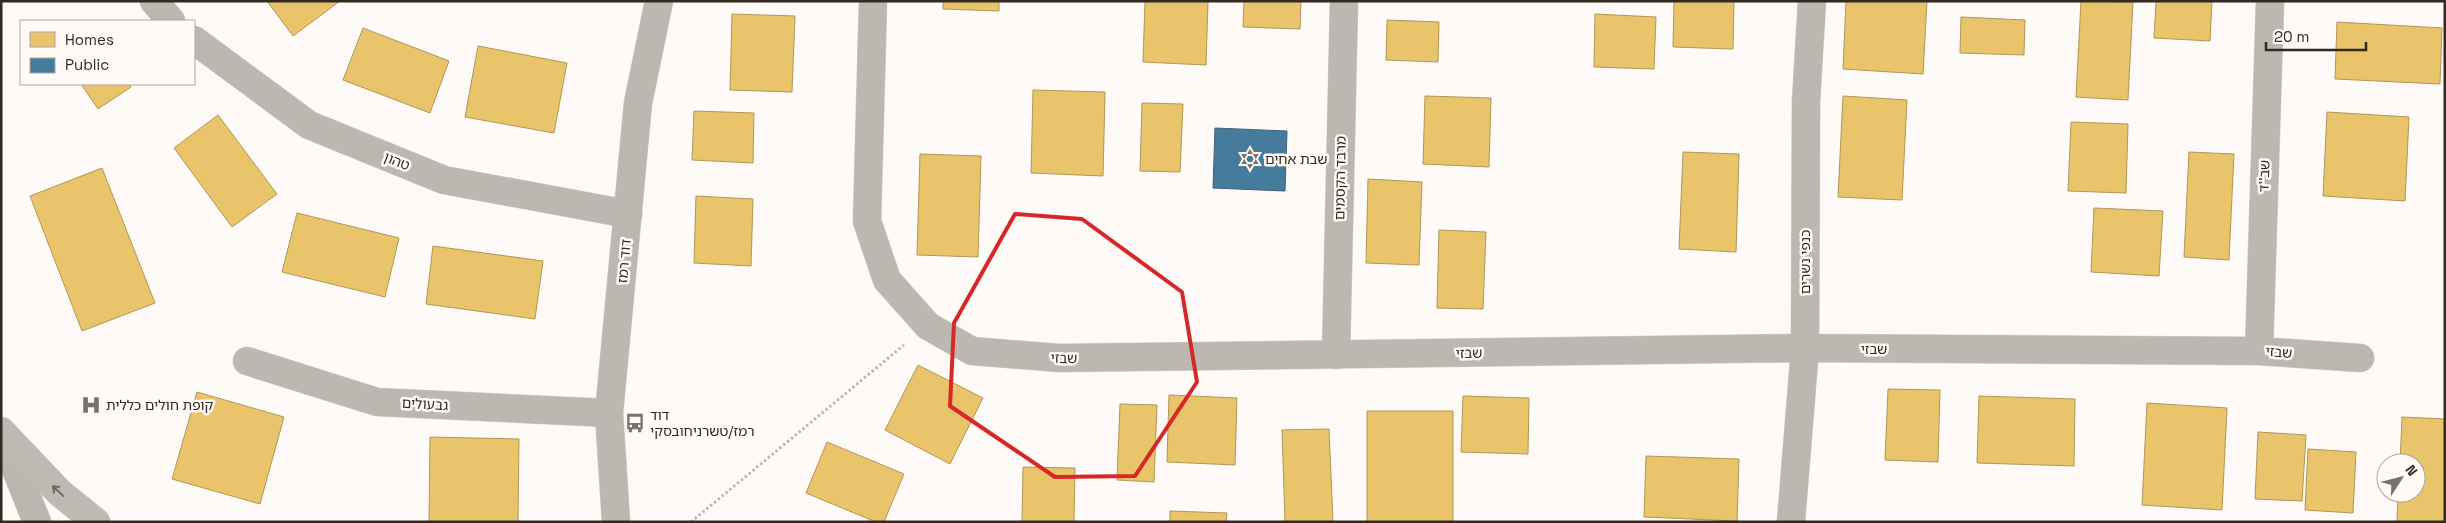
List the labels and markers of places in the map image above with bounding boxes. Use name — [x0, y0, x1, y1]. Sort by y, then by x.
synagogue icon: שבת אחים — [1239, 148, 1261, 170]
place label: שבת אחים — [1265, 150, 1328, 168]
hospital icon: קופת חולים כללית — [80, 394, 102, 416]
place label: קופת חולים כללית — [106, 396, 213, 414]
place label: דוד רמז/טשרניחובסקי — [650, 406, 755, 440]
bus stop icon: דוד רמז/טשרניחובסקי — [624, 412, 646, 434]

